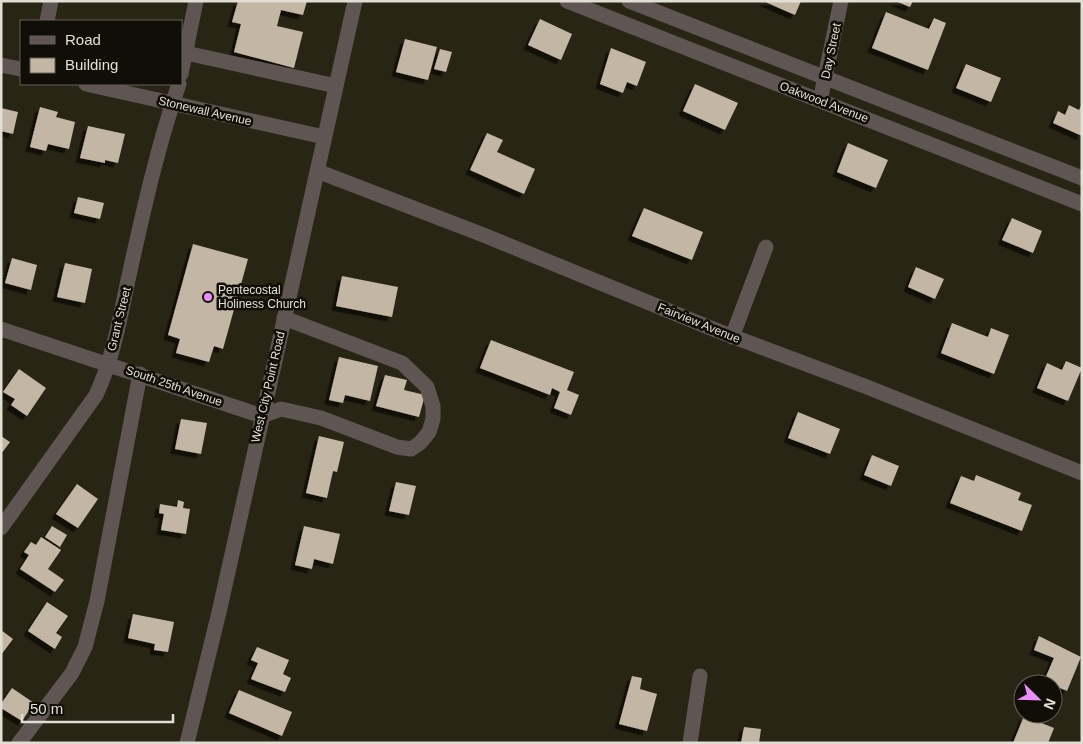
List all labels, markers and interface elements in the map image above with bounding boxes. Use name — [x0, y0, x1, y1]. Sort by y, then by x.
legend — [20, 20, 182, 85]
street label: Day Street — [818, 21, 844, 80]
text: Road — [65, 31, 101, 48]
text: Building — [65, 56, 118, 73]
street label: Oakwood Avenue — [778, 79, 871, 125]
street label: Stonewall Avenue — [157, 93, 253, 129]
place label: Pentecostal Holiness Church — [218, 283, 306, 311]
street label: Grant Street — [104, 285, 134, 352]
marker: Pentecostal Holiness Church — [202, 291, 214, 303]
street label: Fairview Avenue — [656, 300, 743, 346]
street label: West City Point Road — [248, 330, 288, 444]
street label: South 25th Avenue — [124, 363, 224, 409]
north arrow — [1013, 674, 1063, 724]
scale bar — [22, 692, 174, 724]
text: N — [1041, 696, 1059, 712]
text: 50 m — [30, 700, 63, 717]

